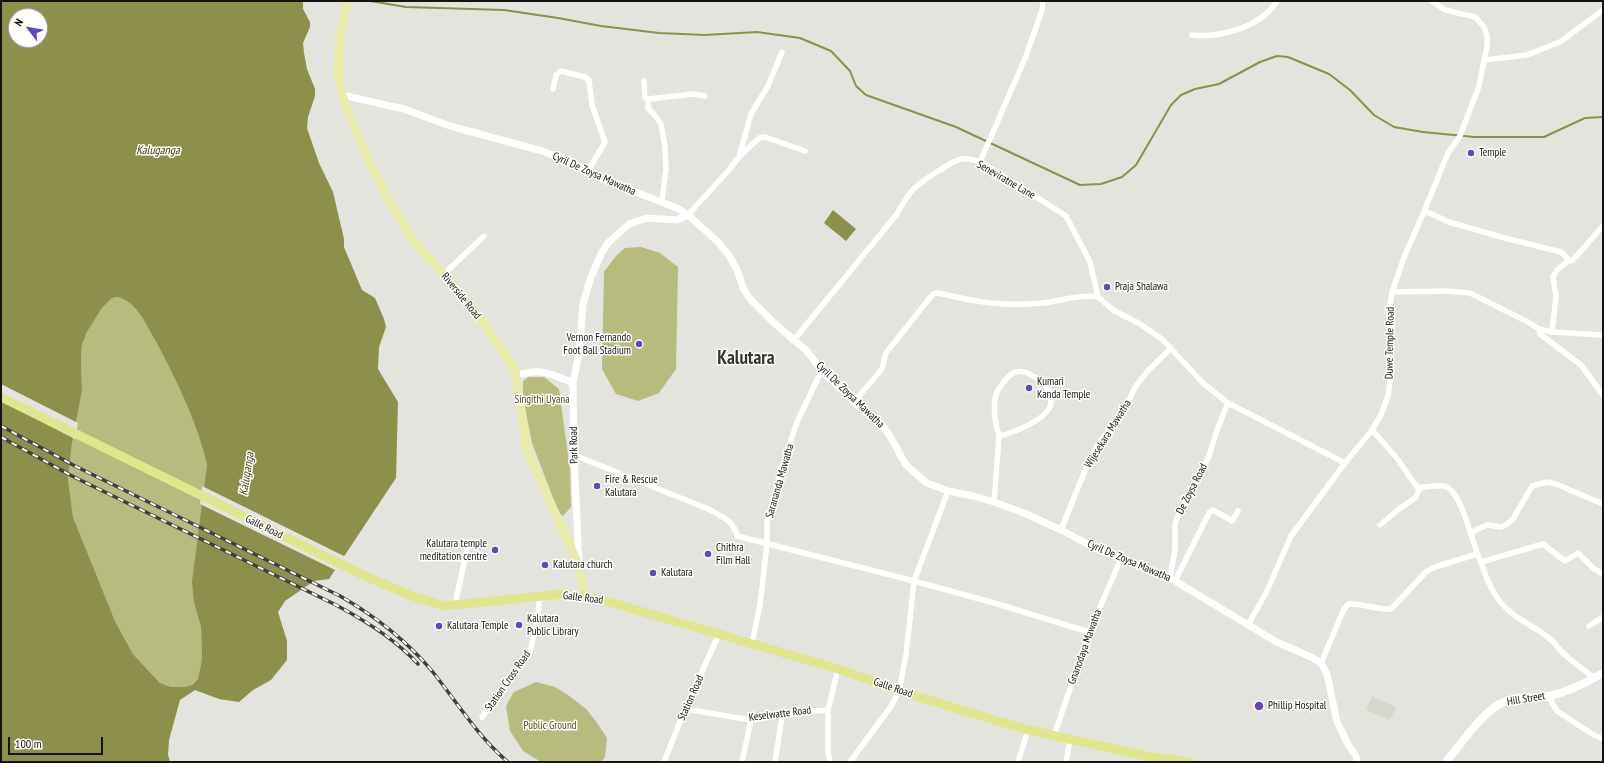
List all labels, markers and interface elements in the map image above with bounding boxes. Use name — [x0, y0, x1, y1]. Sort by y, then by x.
north arrow — [8, 8, 48, 48]
text: N — [11, 16, 26, 28]
water label: Kaluganga — [136, 144, 180, 158]
place label: Temple — [1479, 146, 1506, 160]
marker: Temple — [1466, 148, 1476, 158]
street label: Cyril De Zoysa Mawatha — [550, 150, 638, 198]
street label: Seneviratne Lane — [974, 158, 1038, 202]
street label: Riverside Road — [438, 270, 484, 322]
place label: Praja Shalawa — [1115, 280, 1168, 294]
marker: Praja Shalawa — [1102, 282, 1112, 292]
street label: Duwe Temple Road — [1383, 307, 1397, 379]
place label: Vernon Fernando Foot Ball Stadium — [563, 331, 631, 357]
marker: Vernon Fernando Foot Ball Stadium — [634, 339, 644, 349]
district label: Kalutara — [717, 348, 775, 370]
street label: Cyril De Zoysa Mawatha — [813, 359, 887, 431]
place label: Kumari Kanda Temple — [1037, 375, 1090, 401]
marker: Kumari Kanda Temple — [1024, 383, 1034, 393]
park label: Singithi Uyana — [514, 393, 570, 407]
street label: Wijesekara Mawatha — [1082, 397, 1134, 471]
street label: Park Road — [567, 426, 581, 464]
street label: Sarananda Mawatha — [763, 442, 797, 520]
water label: Kaluganga — [236, 451, 258, 497]
street label: De Zoysa Road — [1174, 461, 1210, 517]
place label: Fire & Rescue Kalutara — [605, 473, 658, 499]
marker: Fire & Rescue Kalutara — [592, 481, 602, 491]
street label: Galle Road — [243, 512, 285, 542]
place label: Kalutara temple meditation centre — [420, 537, 487, 563]
street label: Cyril De Zoysa Mawatha — [1085, 537, 1173, 585]
place label: Chithra Film Hall — [716, 541, 750, 567]
marker: Kalutara temple meditation centre — [490, 545, 500, 555]
marker: Chithra Film Hall — [703, 549, 713, 559]
place label: Kalutara church — [553, 558, 612, 572]
marker: Kalutara church — [540, 560, 550, 570]
place label: Kalutara — [661, 566, 693, 580]
marker: Kalutara — [648, 568, 658, 578]
street label: Galle Road — [562, 589, 604, 607]
street label: Gnanodaya Mawatha — [1065, 608, 1105, 686]
place label: Kalutara Public Library — [527, 612, 579, 638]
place label: Kalutara Temple — [447, 619, 508, 633]
marker: Kalutara Public Library — [514, 620, 524, 630]
marker: Kalutara Temple — [434, 621, 444, 631]
street label: Station Cross Road — [482, 648, 534, 714]
street label: Station Road — [675, 673, 707, 723]
street label: Galle Road — [872, 675, 914, 701]
street label: Hill Street — [1506, 689, 1546, 709]
place label: Phillip Hospital — [1268, 699, 1326, 713]
marker: Phillip Hospital — [1253, 700, 1265, 712]
street label: Keselwatte Road — [748, 704, 812, 724]
park label: Public Ground — [524, 719, 576, 733]
scale bar — [10, 729, 105, 755]
text: 100 m — [15, 736, 42, 751]

